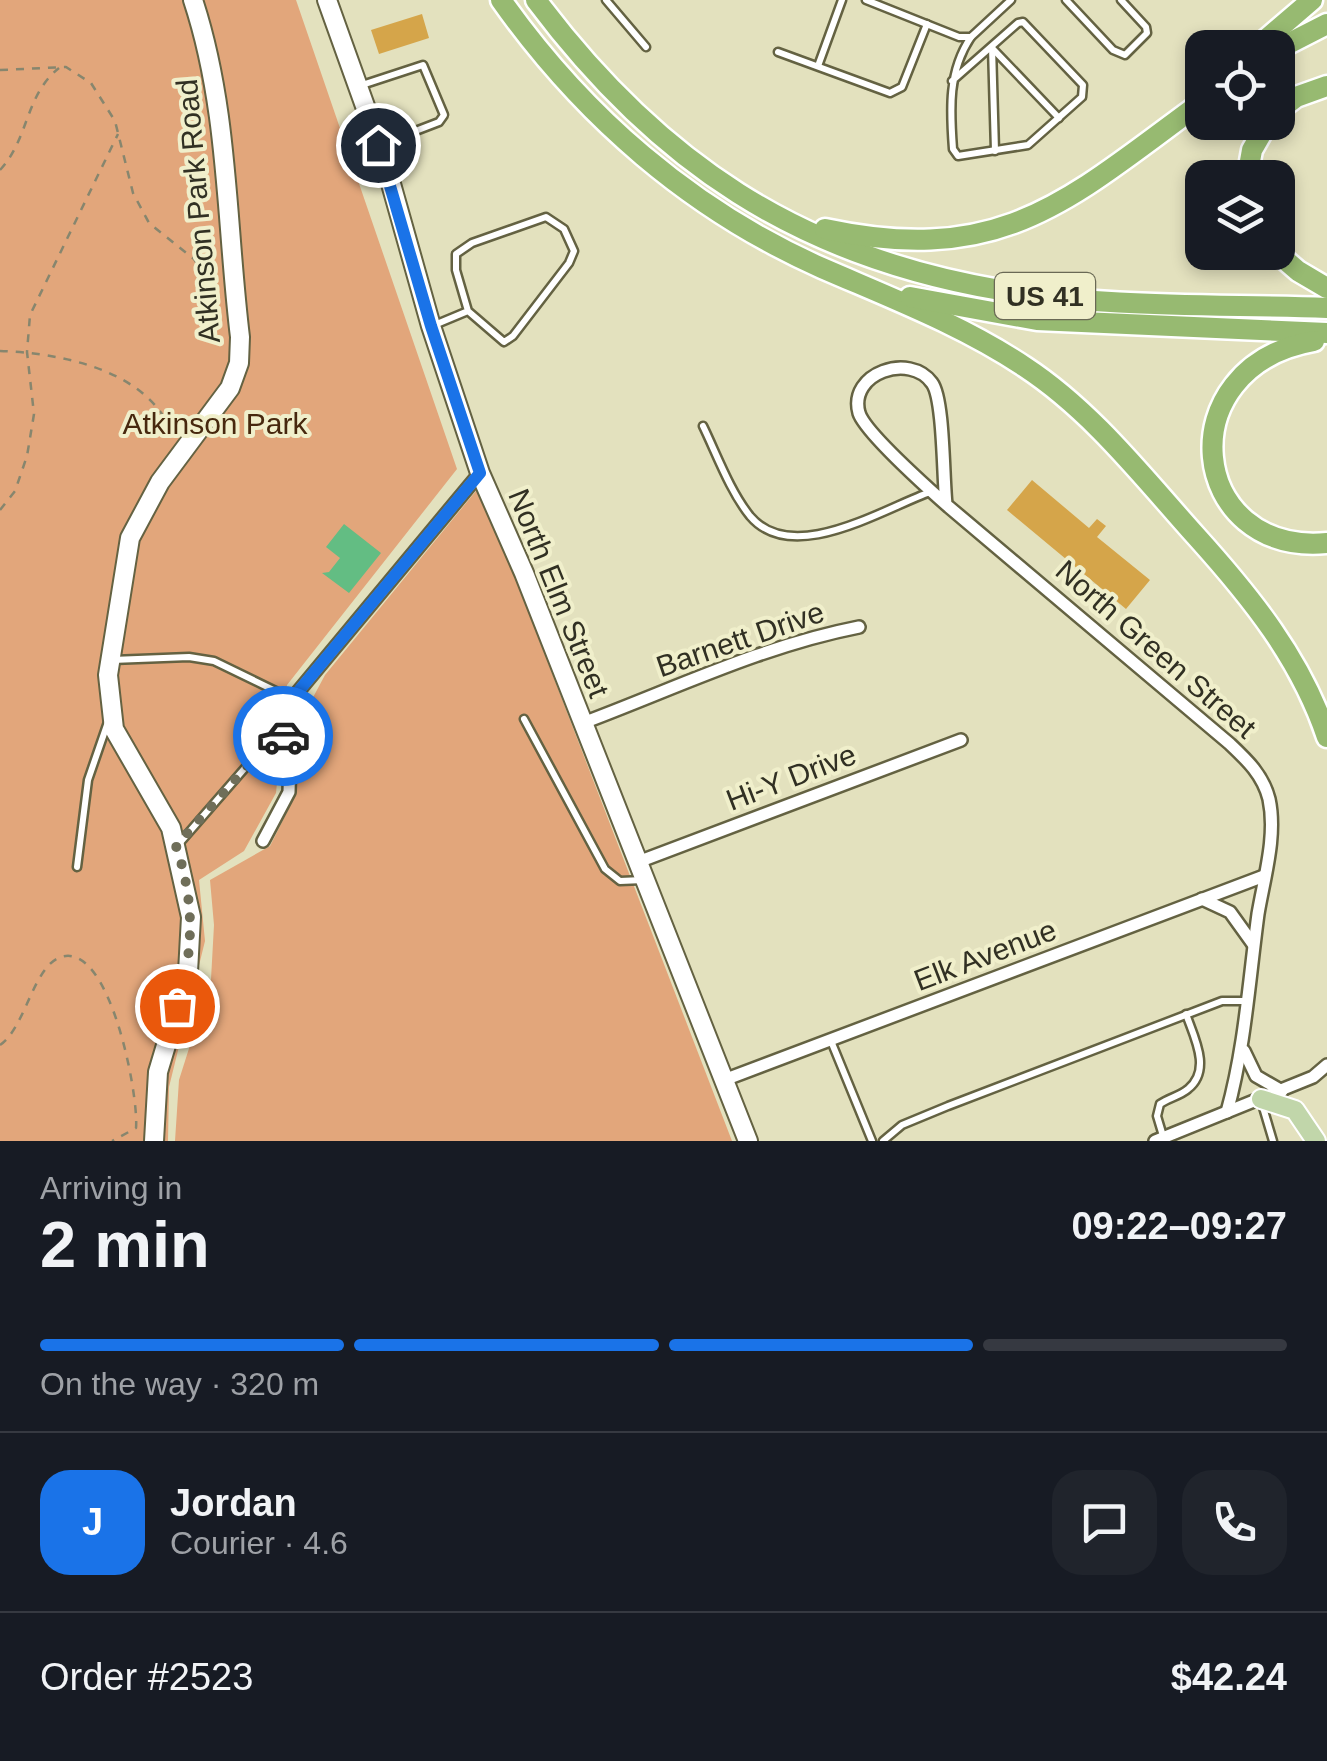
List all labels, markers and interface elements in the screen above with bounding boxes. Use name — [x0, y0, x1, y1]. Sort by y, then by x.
map controls — [1185, 30, 1295, 270]
button: locate — [1185, 30, 1295, 140]
street label: Atkinson Park Road — [170, 77, 226, 345]
pin — [336, 103, 421, 188]
icon: home — [351, 118, 406, 173]
button: layers — [1185, 160, 1295, 270]
road number: US 41 — [995, 273, 1095, 319]
park label: Atkinson Park — [122, 407, 309, 440]
street label: North Elm Street — [502, 484, 616, 703]
street label: North Green Street — [1050, 553, 1263, 745]
street label: Barnett Drive — [652, 595, 828, 683]
courier — [233, 686, 333, 786]
icon: car — [256, 709, 311, 764]
street label: Hi-Y Drive — [722, 737, 860, 817]
street label: Elk Avenue — [909, 913, 1061, 997]
pin — [135, 964, 220, 1049]
icon: bag — [150, 979, 205, 1034]
text: Arriving in — [40, 1170, 182, 1206]
text: 09:22–09:27 — [1071, 1205, 1287, 1247]
text: 2 min — [40, 1208, 210, 1281]
text: On the way · 320 m — [40, 1366, 319, 1402]
button: chat — [1052, 1470, 1157, 1575]
button: phone — [1182, 1470, 1287, 1575]
text: Jordan — [170, 1482, 297, 1524]
text: J — [82, 1501, 103, 1543]
text: Courier · 4.6 — [170, 1525, 348, 1561]
text: Order #2523 — [40, 1656, 253, 1698]
text: $42.24 — [1171, 1656, 1287, 1698]

